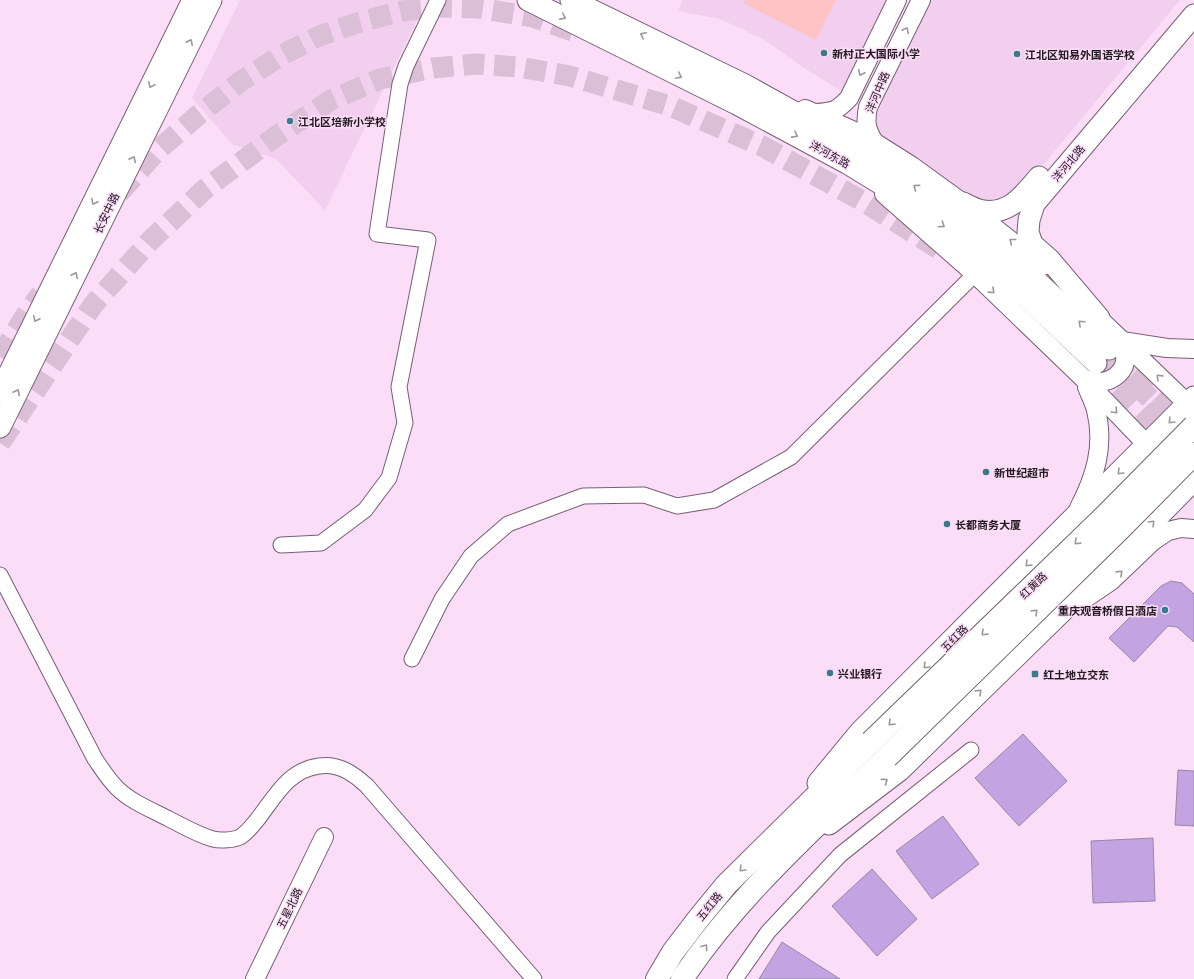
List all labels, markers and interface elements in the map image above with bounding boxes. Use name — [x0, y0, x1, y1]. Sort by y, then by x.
one-way arrow — [559, 13, 566, 20]
one-way arrow — [901, 27, 909, 35]
one-way arrow — [640, 33, 648, 40]
one-way arrow — [185, 39, 193, 46]
place label: 新村正大国际小学 — [832, 46, 920, 61]
place label: 江北区知易外国语学校 — [1025, 47, 1135, 62]
marker: 新村正大国际小学 — [819, 48, 829, 58]
marker: 江北区知易外国语学校 — [1012, 49, 1022, 59]
one-way arrow — [858, 68, 866, 76]
street label: 洋河中路 — [862, 69, 892, 115]
one-way arrow — [675, 71, 683, 78]
one-way arrow — [148, 81, 156, 89]
place label: 江北区培新小学校 — [298, 114, 386, 129]
marker: 江北区培新小学校 — [285, 116, 295, 126]
one-way arrow — [791, 131, 798, 138]
street label: 洋河东路 — [807, 137, 853, 171]
street label: 洋河北路 — [1048, 141, 1088, 185]
one-way arrow — [128, 155, 135, 163]
one-way arrow — [913, 184, 920, 191]
street label: 长安中路 — [90, 190, 122, 236]
one-way arrow — [91, 198, 99, 205]
one-way arrow — [937, 220, 944, 227]
one-way arrow — [1009, 239, 1016, 246]
one-way arrow — [70, 272, 78, 279]
one-way arrow — [987, 286, 995, 294]
one-way arrow — [33, 314, 41, 322]
one-way arrow — [1078, 320, 1086, 327]
one-way arrow — [1156, 374, 1164, 382]
one-way arrow — [12, 388, 20, 396]
one-way arrow — [1110, 406, 1118, 414]
one-way arrow — [1168, 416, 1176, 424]
place label: 新世纪超市 — [994, 465, 1049, 480]
marker: 新世纪超市 — [981, 467, 991, 477]
one-way arrow — [1117, 467, 1125, 475]
place label: 长都商务大厦 — [955, 517, 1021, 532]
marker: 长都商务大厦 — [942, 519, 952, 529]
one-way arrow — [1147, 520, 1155, 528]
one-way arrow — [1074, 537, 1082, 545]
one-way arrow — [1025, 559, 1033, 567]
street label: 红黄路 — [1016, 568, 1050, 602]
one-way arrow — [1115, 570, 1123, 578]
place label: 重庆观音桥假日酒店 — [1058, 603, 1157, 618]
marker: 重庆观音桥假日酒店 — [1160, 605, 1170, 615]
one-way arrow — [1030, 609, 1038, 617]
street label: 五红路 — [937, 621, 971, 655]
one-way arrow — [981, 628, 989, 636]
one-way arrow — [923, 661, 931, 669]
place label: 兴业银行 — [838, 666, 882, 681]
place label: 红土地立交东 — [1043, 667, 1109, 682]
marker: 兴业银行 — [825, 668, 835, 678]
marker: 红土地立交东 — [1030, 669, 1040, 679]
one-way arrow — [974, 689, 982, 697]
one-way arrow — [888, 719, 896, 726]
one-way arrow — [880, 779, 887, 786]
one-way arrow — [739, 864, 747, 872]
street label: 五星北路 — [273, 885, 305, 931]
street label: 五红路 — [693, 888, 725, 924]
one-way arrow — [700, 945, 707, 952]

